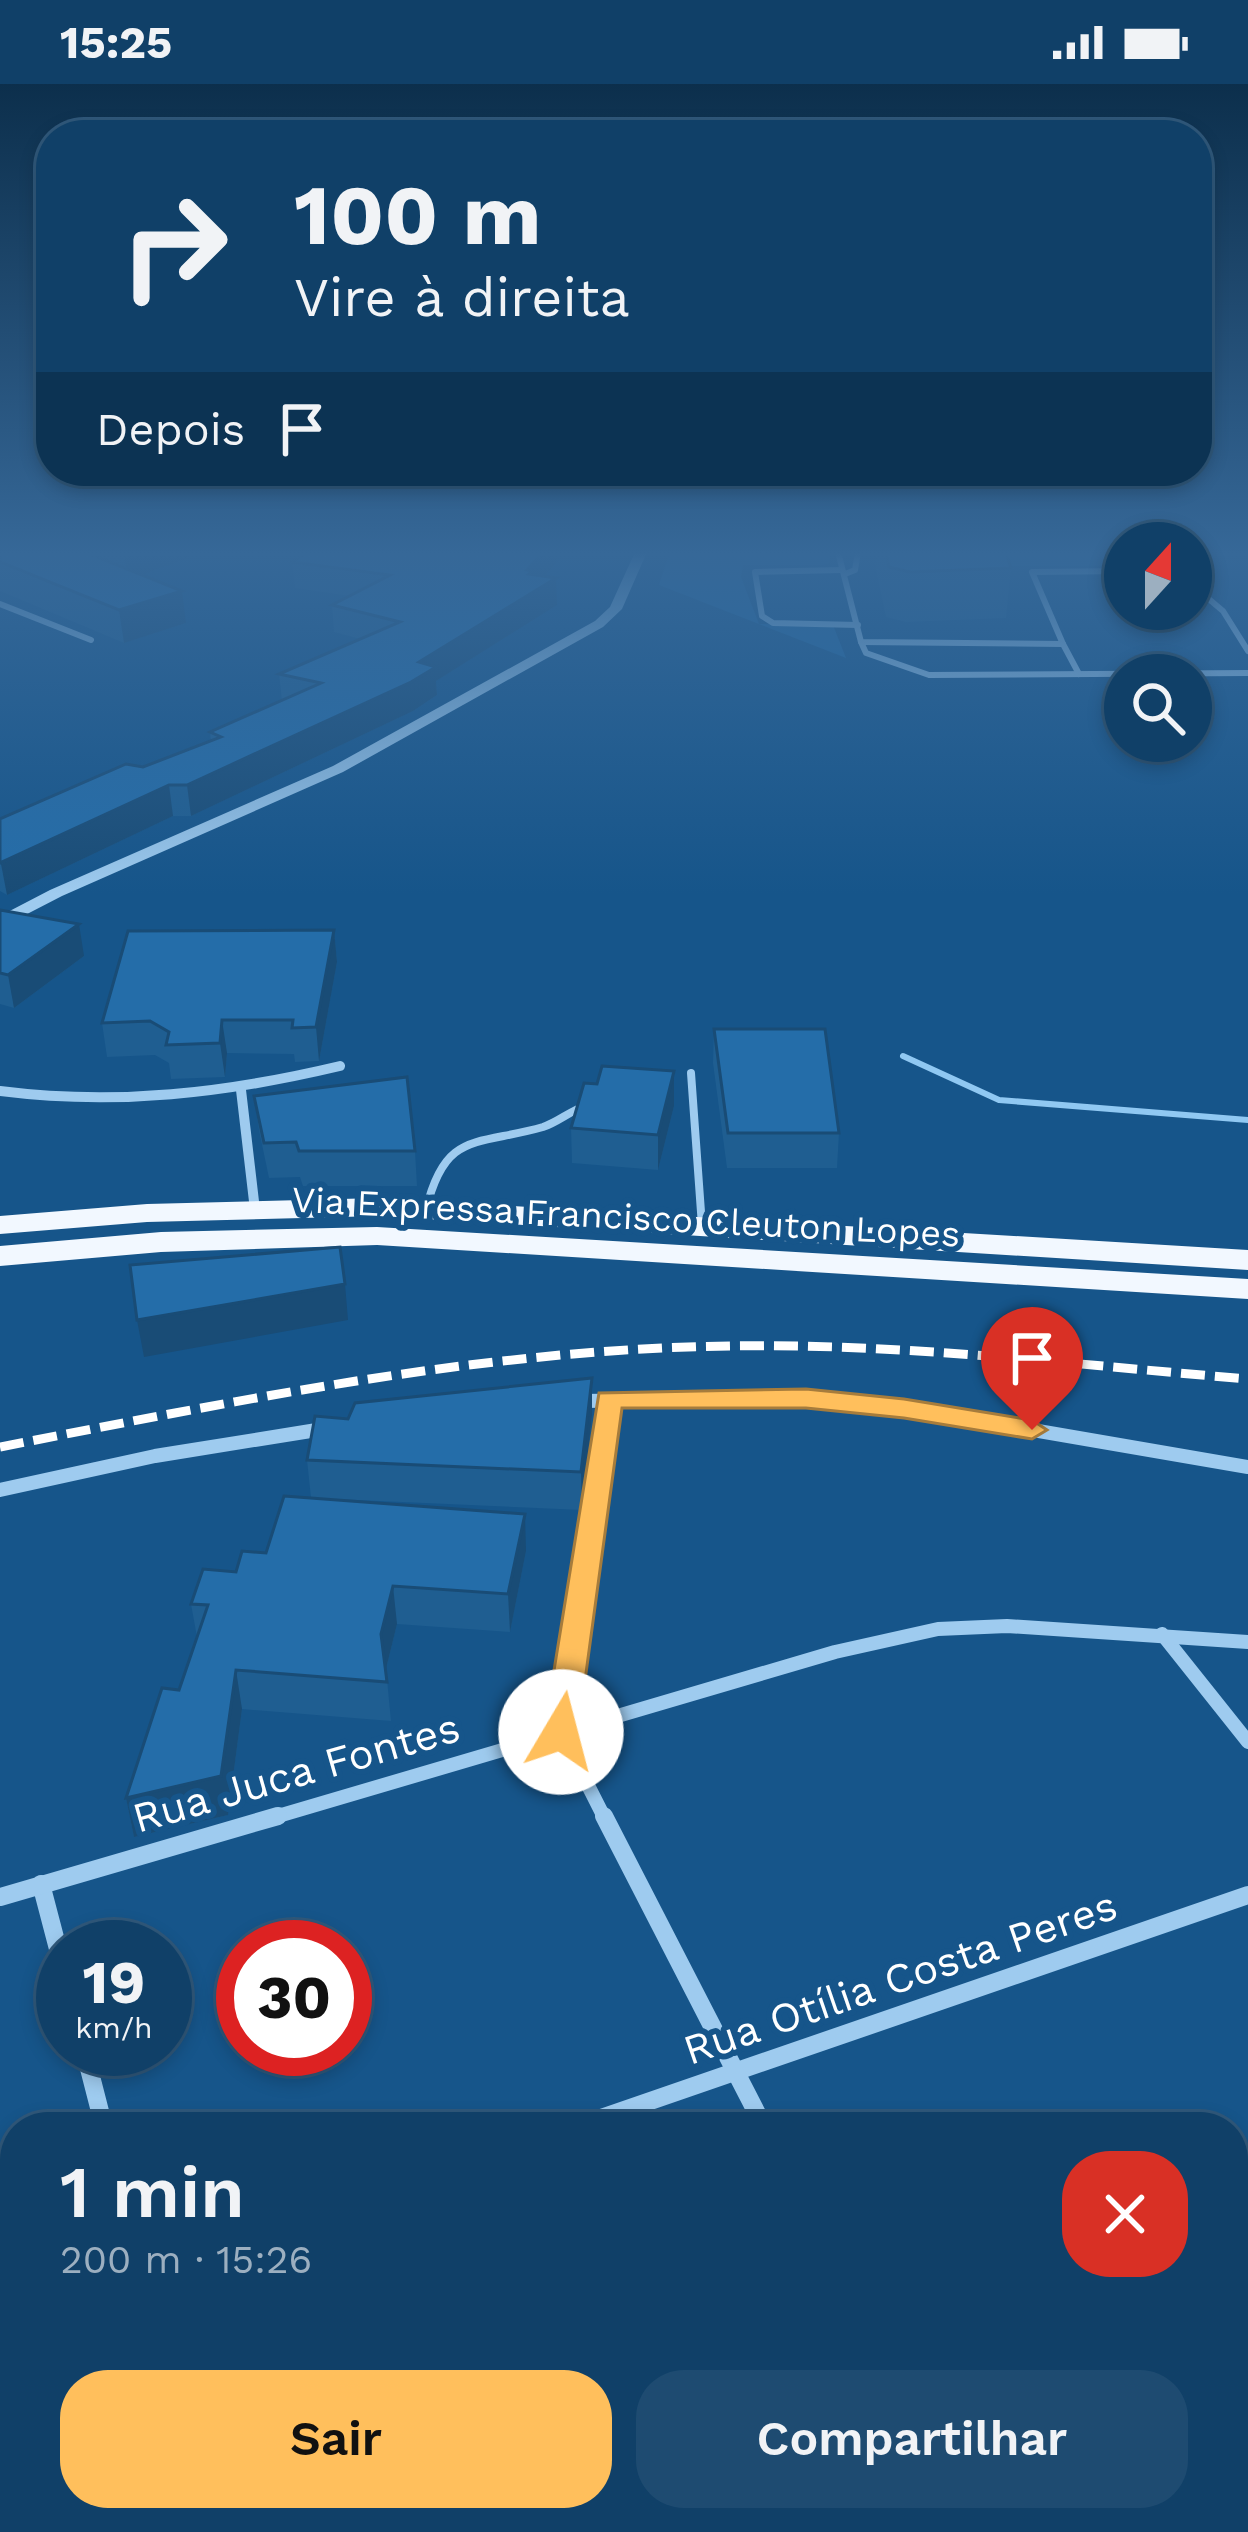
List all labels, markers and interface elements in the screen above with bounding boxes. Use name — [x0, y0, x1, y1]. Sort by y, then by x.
text: 15:25 — [60, 16, 172, 69]
text: 100 m — [294, 166, 541, 264]
icon: right — [96, 168, 252, 324]
text: Vire à direita — [294, 266, 630, 329]
icon: arrive — [269, 396, 335, 462]
text: Depois — [96, 403, 245, 456]
north arrow — [1104, 522, 1212, 630]
map controls — [1104, 522, 1212, 762]
button: search — [1104, 654, 1212, 762]
street label: Via Expressa Francisco Cleuton Lopes — [291, 1179, 961, 1255]
pin — [981, 1307, 1083, 1430]
icon: arrive — [999, 1325, 1065, 1391]
position arrow — [498, 1669, 624, 1795]
street label: Rua Juca Fontes — [127, 1702, 465, 1843]
street label: Rua Otília Costa Peres — [677, 1880, 1123, 2075]
speed limit sign: 30 — [216, 1920, 372, 2076]
text: 19 — [83, 1947, 145, 2018]
text: km/h — [75, 2010, 153, 2045]
text: 1 min — [60, 2150, 245, 2234]
button: close — [1062, 2151, 1188, 2277]
text: 200 m · 15:26 — [60, 2237, 312, 2282]
button: Sair — [60, 2370, 612, 2508]
button: Compartilhar — [636, 2370, 1188, 2508]

